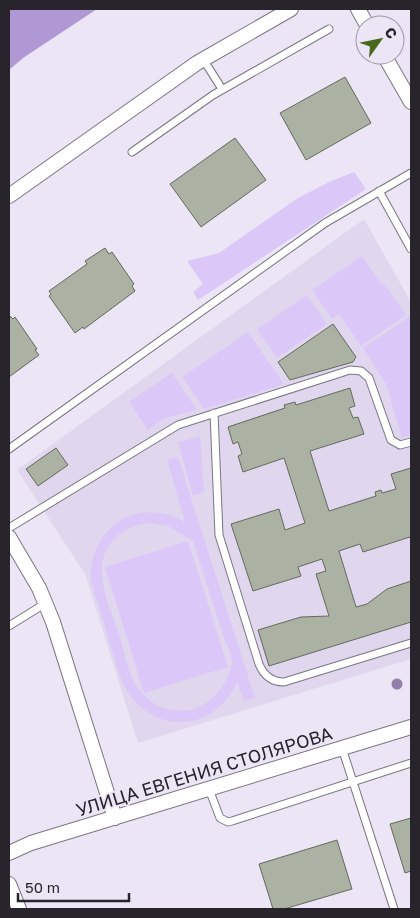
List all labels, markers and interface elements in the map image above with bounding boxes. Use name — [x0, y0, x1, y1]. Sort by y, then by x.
north arrow — [355, 15, 405, 65]
text: С — [381, 24, 401, 41]
street label: УЛИЦА ЕВГЕНИЯ СТОЛЯРОВА — [73, 721, 335, 821]
scale bar — [18, 870, 129, 902]
text: 50 m — [25, 878, 60, 896]

